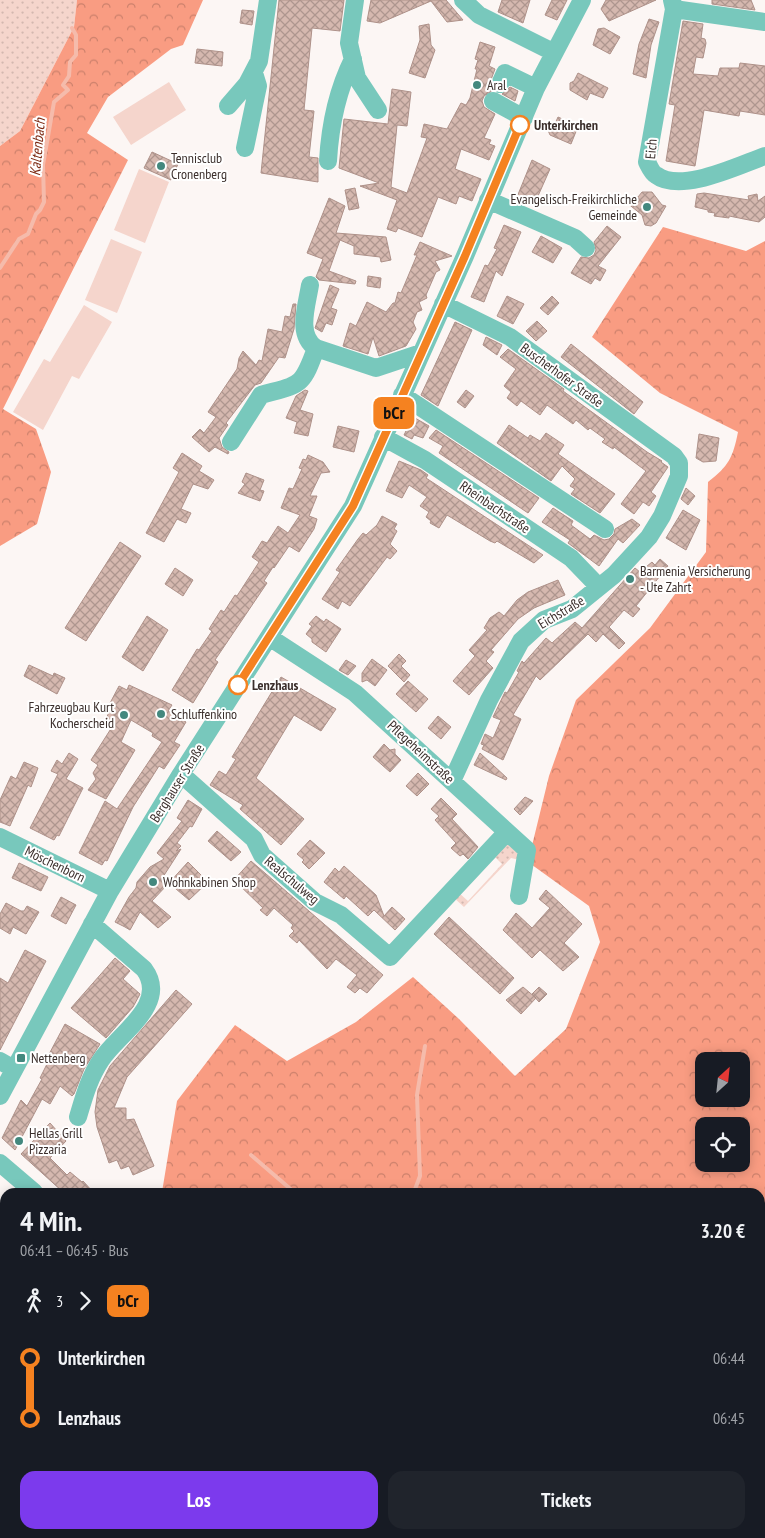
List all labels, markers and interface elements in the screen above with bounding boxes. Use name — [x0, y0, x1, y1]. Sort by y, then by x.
place label: Aral — [487, 76, 507, 94]
marker: Aral — [471, 79, 483, 91]
marker: Unterkirchen — [510, 115, 530, 135]
water label: Kaltenbach — [25, 116, 49, 177]
place label: Unterkirchen — [534, 116, 598, 134]
street label: Eich — [641, 138, 661, 160]
place label: Tennisclub Cronenberg — [171, 149, 227, 183]
marker: Tennisclub Cronenberg — [155, 160, 167, 172]
place label: Evangelisch-Freikirchliche Gemeinde — [511, 190, 637, 224]
marker: Evangelisch-Freikirchliche Gemeinde — [641, 201, 653, 213]
street label: Buscherhofer Straße — [517, 339, 607, 411]
line badge: bCr — [365, 397, 423, 429]
text: bCr — [383, 401, 405, 424]
street label: Rheinbachstraße — [456, 477, 534, 537]
place label: Barmenia Versicherung - Ute Zahrt — [640, 562, 751, 596]
marker: Barmenia Versicherung - Ute Zahrt — [624, 573, 636, 585]
street label: Eichstraße — [535, 591, 588, 633]
marker: Lenzhaus — [228, 675, 248, 695]
place label: Lenzhaus — [252, 676, 298, 694]
place label: Fahrzeugbau Kurt Kocherscheid — [28, 698, 114, 732]
place label: Schluffenkino — [171, 705, 237, 723]
marker: Schluffenkino — [155, 708, 167, 720]
marker: Fahrzeugbau Kurt Kocherscheid — [118, 709, 130, 721]
street label: Pflegeheimstraße — [384, 716, 458, 788]
street label: Berghauser Straße — [146, 740, 208, 826]
street label: Möschenborn — [22, 842, 88, 886]
street label: Realschulweg — [261, 852, 323, 908]
place label: Wohnkabinen Shop — [163, 873, 256, 891]
marker: Wohnkabinen Shop — [147, 876, 159, 888]
place label: Nettenberg — [31, 1049, 86, 1067]
marker: Nettenberg — [15, 1052, 27, 1064]
north arrow — [695, 1052, 750, 1108]
map controls — [695, 1052, 750, 1172]
button: locate — [695, 1117, 750, 1172]
place label: Hellas Grill Pizzaria — [29, 1124, 83, 1158]
marker: Hellas Grill Pizzaria — [13, 1135, 25, 1147]
text: 4 Min. — [20, 1202, 83, 1239]
text: 3.20 € — [701, 1219, 745, 1243]
text: 06:41 – 06:45 · Bus — [20, 1240, 128, 1260]
icon: walk — [20, 1287, 48, 1315]
icon: forward — [71, 1287, 99, 1315]
text: bCr — [117, 1289, 139, 1312]
text: 3 — [56, 1291, 63, 1311]
text: Unterkirchen — [58, 1346, 145, 1370]
text: 06:44 — [713, 1348, 745, 1368]
text: Lenzhaus — [58, 1406, 121, 1430]
text: 06:45 — [713, 1408, 745, 1428]
button: Los — [20, 1471, 378, 1529]
button: Tickets — [388, 1471, 745, 1529]

